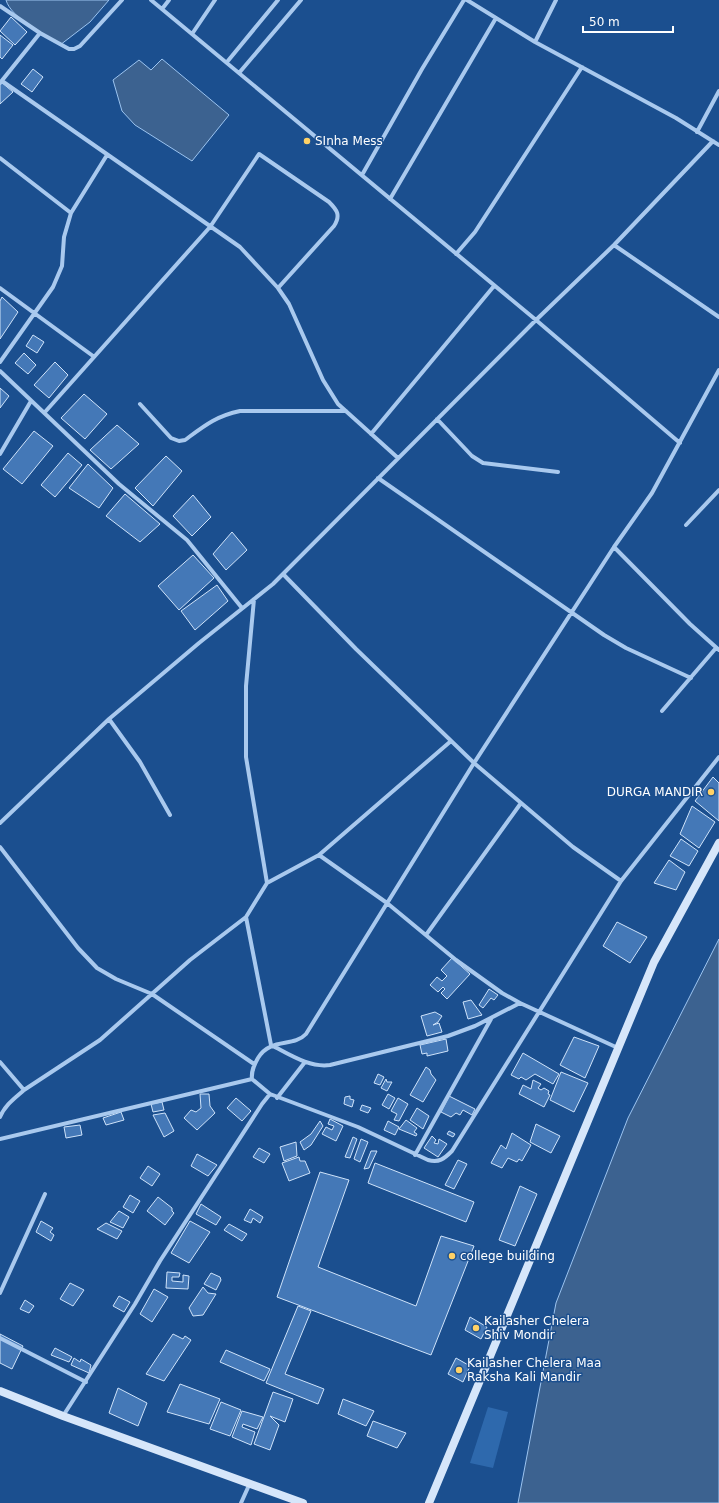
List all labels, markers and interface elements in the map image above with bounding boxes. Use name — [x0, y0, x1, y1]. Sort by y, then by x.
scale bar — [583, 8, 673, 34]
text: 50 m — [589, 15, 620, 29]
place label: SInha Mess — [315, 134, 383, 148]
marker: SInha Mess — [302, 136, 312, 146]
place label: DURGA MANDIR — [607, 785, 703, 799]
marker: DURGA MANDIR — [706, 787, 716, 797]
place label: college building — [460, 1249, 555, 1263]
marker: college building — [447, 1251, 457, 1261]
place label: Kailasher Chelera Shiv Mondir — [484, 1314, 589, 1342]
marker: Kailasher Chelera Shiv Mondir — [471, 1323, 481, 1333]
place label: Kailasher Chelera Maa Raksha Kali Mandir — [467, 1356, 601, 1384]
marker: Kailasher Chelera Maa Raksha Kali Mandir — [454, 1365, 464, 1375]

